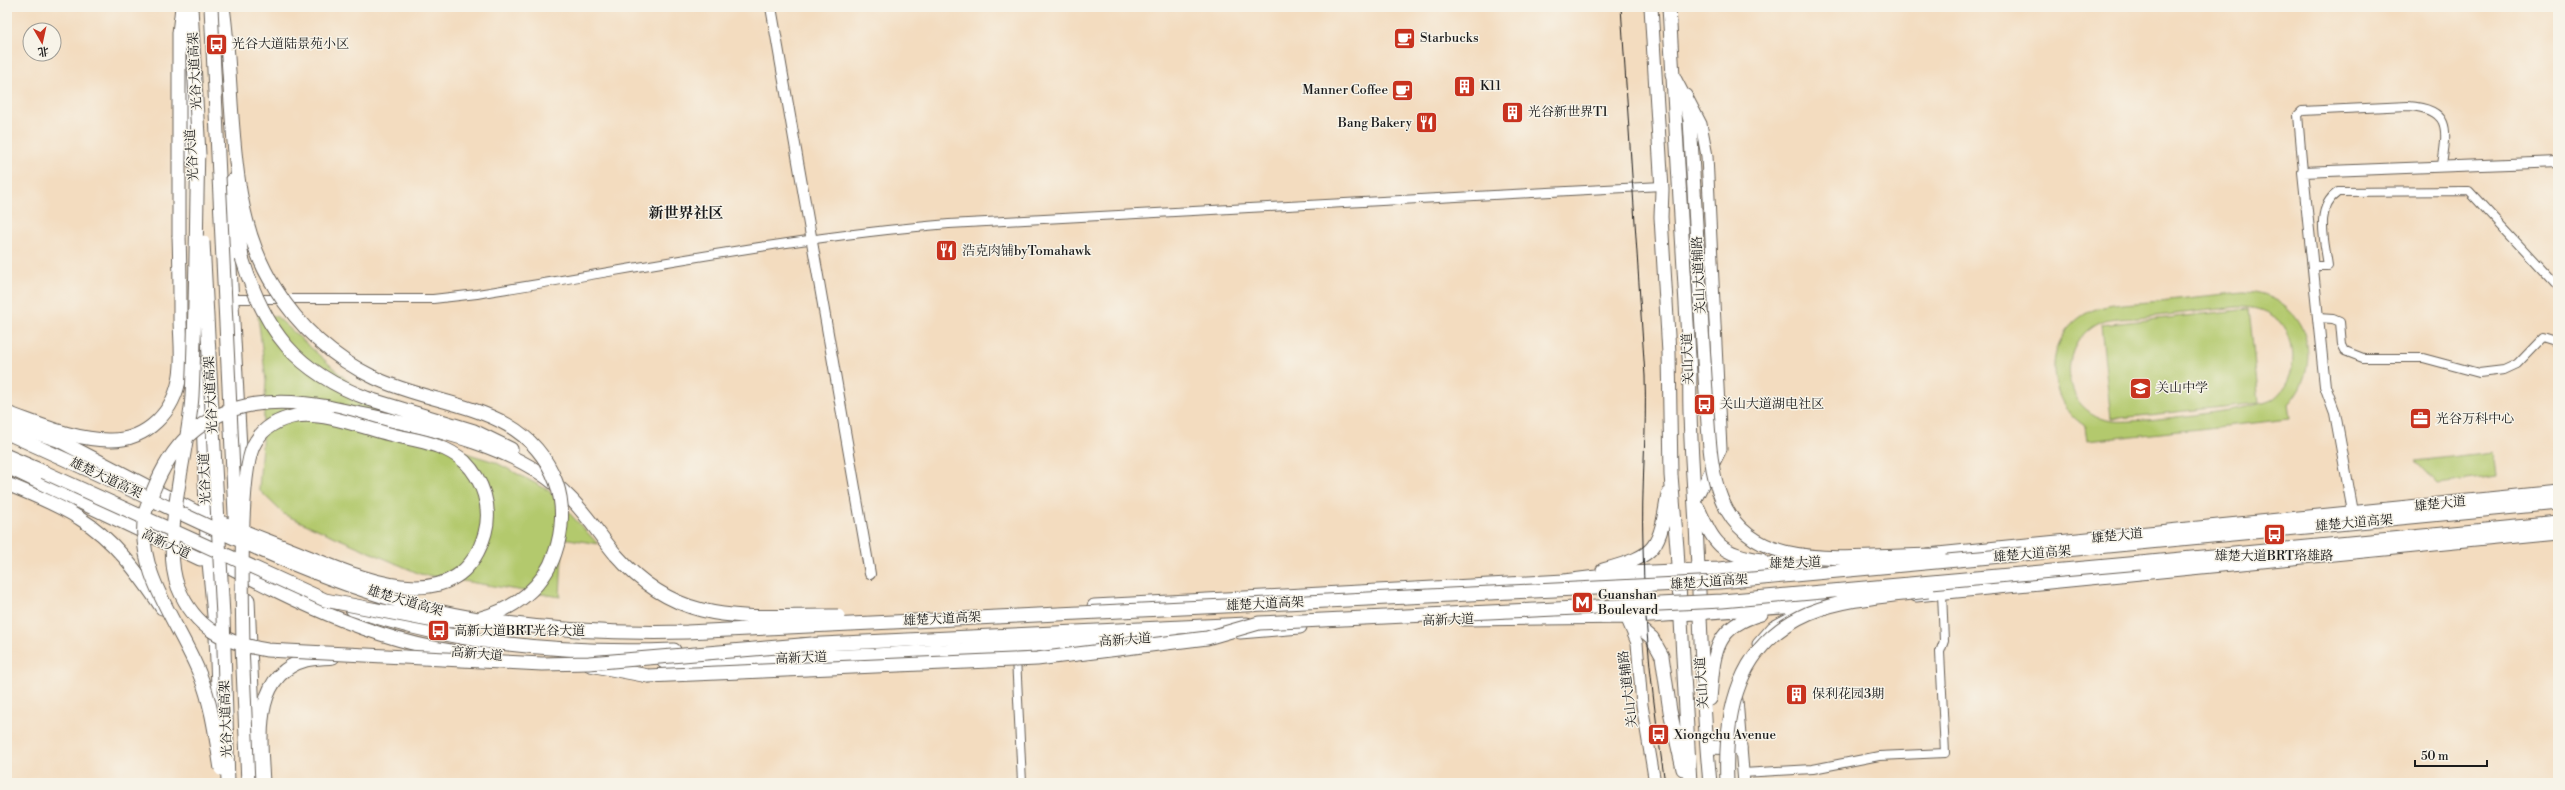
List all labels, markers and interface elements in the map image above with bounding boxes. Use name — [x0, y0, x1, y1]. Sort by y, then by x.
north arrow — [22, 22, 62, 62]
cafe icon: Starbucks — [1392, 25, 1418, 51]
place label: Starbucks — [1420, 30, 1479, 46]
bus stop icon: 光谷大道陆景苑小区 — [204, 31, 230, 57]
street label: 光谷大道高架 — [185, 32, 205, 110]
place label: 光谷大道陆景苑小区 — [232, 36, 349, 52]
text: 北 — [37, 43, 50, 59]
building icon: K11 — [1451, 73, 1477, 99]
cafe icon: Manner Coffee — [1390, 77, 1416, 103]
place label: K11 — [1480, 78, 1501, 94]
place label: Manner Coffee — [1302, 82, 1388, 98]
building icon: 光谷新世界T1 — [1499, 99, 1525, 125]
place label: 光谷新世界T1 — [1528, 104, 1608, 120]
restaurant icon: Bang Bakery — [1414, 110, 1440, 136]
place label: Bang Bakery — [1337, 115, 1413, 131]
street label: 光谷大道 — [182, 128, 202, 182]
district label: 新世界社区 — [648, 204, 724, 223]
street label: 关山大道辅路 — [1689, 236, 1709, 314]
restaurant icon: 浩克肉铺byTomahawk — [934, 238, 960, 264]
place label: 浩克肉铺byTomahawk — [962, 243, 1092, 259]
street label: 关山大道 — [1679, 333, 1697, 385]
street label: 光谷大道高架 — [201, 356, 221, 434]
school or university icon: 关山中学 — [2127, 375, 2153, 401]
place label: 关山中学 — [2156, 380, 2208, 396]
bus stop icon: 关山大道湖电社区 — [1691, 391, 1717, 417]
place label: 关山大道湖电社区 — [1720, 396, 1824, 412]
office icon: 光谷万科中心 — [2407, 406, 2433, 432]
place label: 光谷万科中心 — [2436, 411, 2514, 427]
street label: 光谷大道 — [196, 453, 214, 505]
street label: 雄楚大道高架 — [67, 454, 145, 502]
street label: 雄楚大道 — [2413, 493, 2467, 515]
street label: 雄楚大道高架 — [2314, 512, 2394, 534]
bus stop icon: 雄楚大道BRT珞雄路 — [2261, 521, 2287, 547]
street label: 雄楚大道 — [2090, 525, 2144, 547]
street label: 高新大道 — [139, 526, 193, 562]
street label: 雄楚大道高架 — [1992, 543, 2072, 565]
place label: 雄楚大道BRT珞雄路 — [2215, 548, 2333, 564]
street label: 雄楚大道 — [1769, 554, 1821, 572]
street label: 雄楚大道高架 — [1670, 571, 1748, 593]
street label: 雄楚大道高架 — [365, 583, 445, 619]
place label: Guanshan Boulevard — [1597, 587, 1659, 618]
metro station icon: Guanshan Boulevard — [1570, 589, 1596, 615]
street label: 雄楚大道高架 — [1226, 594, 1304, 614]
street label: 雄楚大道高架 — [903, 609, 981, 629]
street label: 高新大道 — [1422, 611, 1474, 629]
bus stop icon: 高新大道BRT光谷大道 — [425, 618, 451, 644]
place label: 高新大道BRT光谷大道 — [454, 623, 585, 639]
street label: 高新大道 — [1098, 630, 1152, 650]
street label: 高新大道 — [450, 644, 504, 664]
street label: 高新大道 — [775, 649, 827, 667]
street label: 关山大道辅路 — [1615, 649, 1641, 729]
street label: 关山大道 — [1692, 656, 1712, 710]
street label: 光谷大道高架 — [217, 680, 235, 758]
building icon: 保利花园3期 — [1783, 681, 1809, 707]
place label: 保利花园3期 — [1812, 686, 1884, 702]
bus stop icon: Xiongchu Avenue — [1645, 722, 1671, 748]
place label: Xiongchu Avenue — [1673, 727, 1776, 743]
scale bar — [2415, 742, 2487, 768]
text: 50 m — [2421, 749, 2449, 764]

